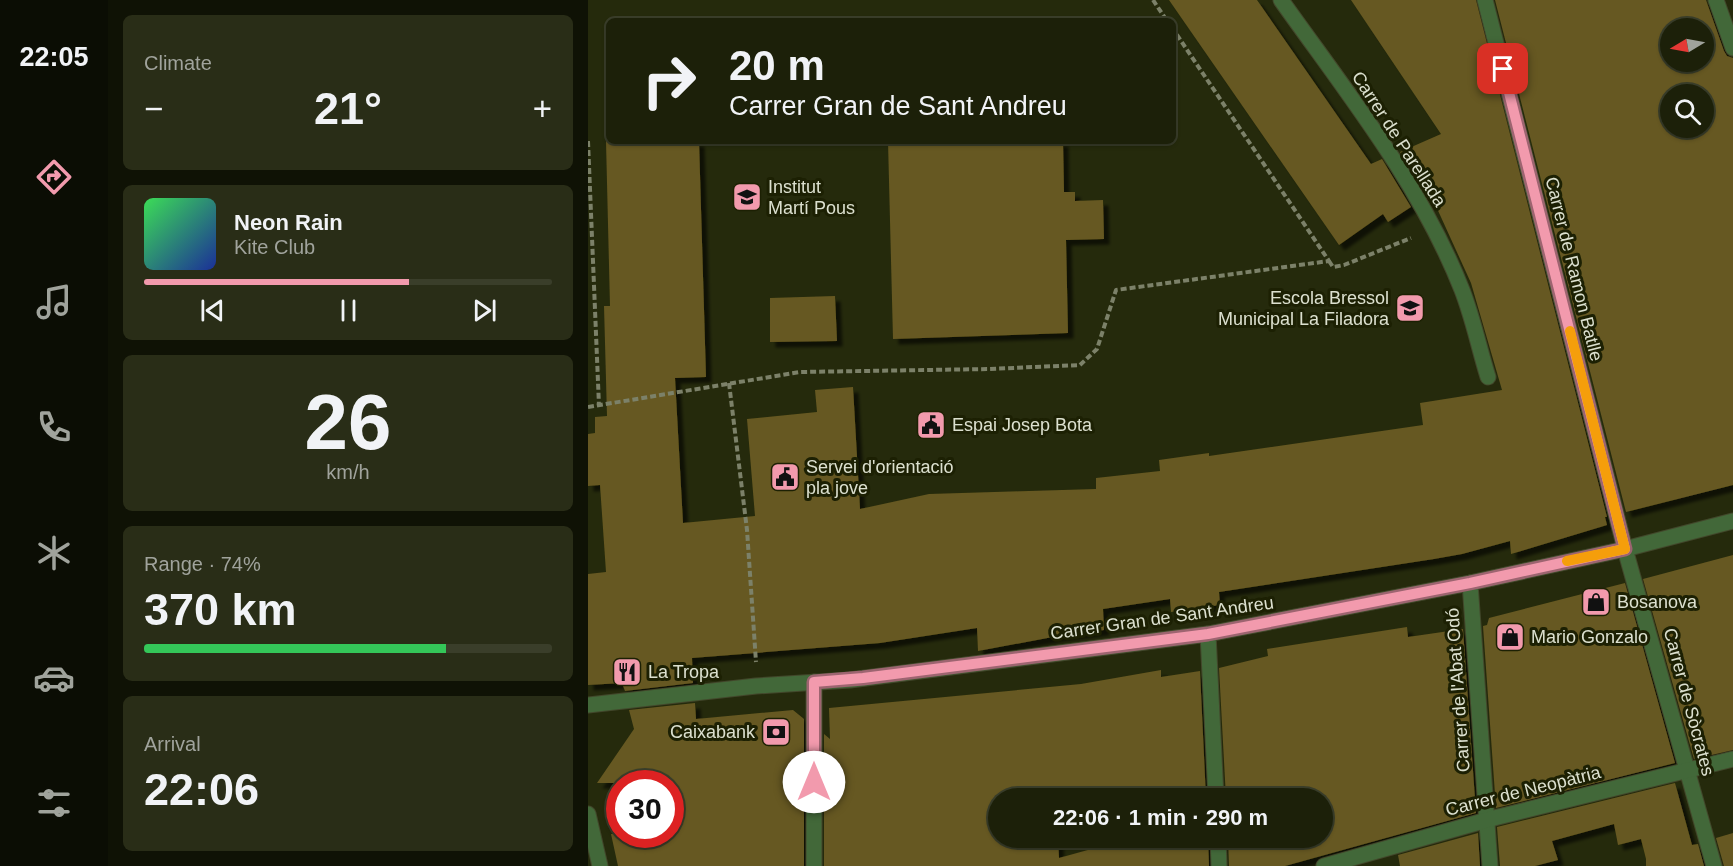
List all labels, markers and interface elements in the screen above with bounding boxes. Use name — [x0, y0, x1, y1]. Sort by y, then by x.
north arrow — [1660, 18, 1714, 72]
map controls — [1660, 18, 1714, 138]
text: 22:05 — [19, 42, 89, 72]
icon: right — [630, 42, 708, 120]
text: 20 m — [729, 42, 825, 89]
pin — [1477, 43, 1528, 94]
text: Climate — [144, 52, 212, 74]
icon: arrive — [1486, 52, 1519, 85]
street label: Carrer de Parellada — [1348, 68, 1451, 211]
text: 21° — [314, 83, 382, 134]
button: search — [1660, 84, 1714, 138]
text: − — [144, 90, 163, 127]
text: + — [533, 90, 552, 127]
text: Carrer Gran de Sant Andreu — [729, 91, 1067, 121]
icon: directions — [33, 156, 75, 198]
street label: Carrer de Ramon Batlle — [1541, 175, 1607, 363]
place label: Institut Martí Pous — [768, 177, 855, 218]
school or university icon: Institut Martí Pous — [731, 181, 763, 213]
text: Neon Rain — [234, 210, 343, 235]
text: Kite Club — [234, 236, 315, 258]
icon: music — [33, 281, 75, 323]
place label: Escola Bressol Municipal La Filadora — [1218, 288, 1390, 329]
school or university icon: Escola Bressol Municipal La Filadora — [1394, 292, 1426, 324]
icon: previous — [196, 294, 229, 327]
icon: pause — [332, 294, 365, 327]
icon: next — [468, 294, 501, 327]
text: 26 — [305, 378, 391, 466]
icon: phone — [33, 406, 75, 448]
public building icon: Espai Josep Bota — [915, 409, 947, 441]
place label: Espai Josep Bota — [952, 415, 1093, 435]
place label: Servei d'orientació pla jove — [806, 457, 954, 498]
text: km/h — [326, 461, 370, 483]
public building icon: Servei d'orientació pla jove — [769, 461, 801, 493]
icon: climate — [33, 532, 75, 574]
text: Range · 74% — [144, 553, 261, 575]
text: 370 km — [144, 584, 297, 635]
shop icon: Bosanova — [1580, 586, 1612, 618]
street label: Carrer Gran de Sant Andreu — [1049, 592, 1275, 644]
place label: Bosanova — [1617, 592, 1698, 612]
street label: Carrer de l'Abat Odó — [1442, 607, 1474, 773]
shop icon: Mario Gonzalo — [1494, 621, 1526, 653]
street label: Carrer de Sòcrates — [1660, 626, 1718, 778]
place label: Mario Gonzalo — [1531, 627, 1648, 647]
restaurant icon: La Tropa — [611, 656, 643, 688]
icon: car — [33, 657, 75, 699]
place label: La Tropa — [648, 662, 720, 682]
bank icon: Caixabank — [760, 716, 792, 748]
place label: Caixabank — [670, 722, 756, 742]
text: Arrival — [144, 733, 201, 755]
position arrow — [782, 750, 846, 814]
street label: Carrer de Neopàtria — [1443, 762, 1604, 820]
text: 22:06 — [144, 764, 259, 815]
speed limit sign: 30 — [606, 770, 684, 848]
icon: filters — [33, 782, 75, 824]
text: 22:06 · 1 min · 290 m — [1053, 805, 1268, 830]

